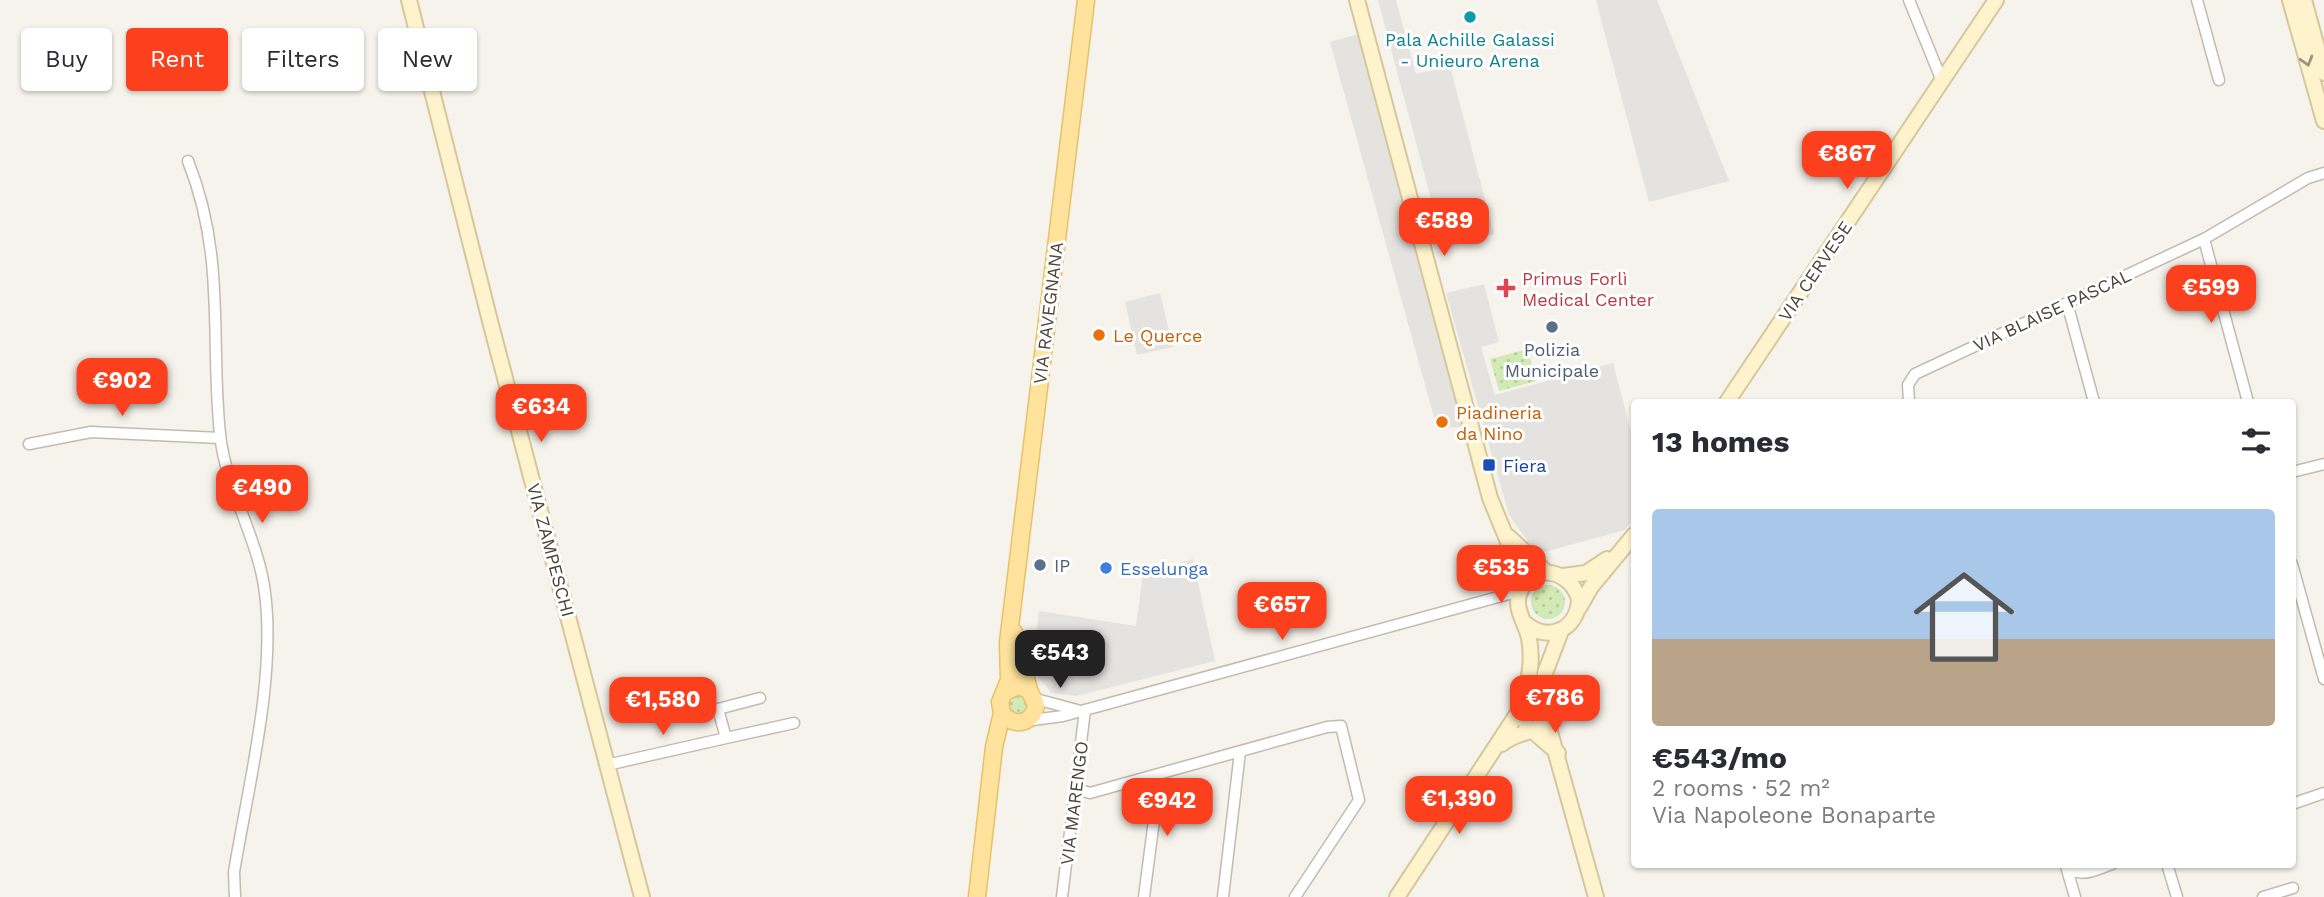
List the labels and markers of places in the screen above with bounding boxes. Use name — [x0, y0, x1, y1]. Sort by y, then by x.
marker: Pala Achille Galassi - Unieuro Arena — [1462, 9, 1478, 25]
place label: Pala Achille Galassi - Unieuro Arena — [1385, 29, 1555, 71]
pin: €867 — [1806, 132, 1888, 191]
pin: €589 — [1403, 198, 1485, 258]
pin: €599 — [2170, 266, 2252, 325]
place label: Primus Forlì Medical Center — [1522, 268, 1654, 310]
marker: Primus Forlì Medical Center — [1496, 278, 1516, 298]
marker: Polizia Municipale — [1544, 319, 1560, 335]
place label: Le Querce — [1113, 325, 1203, 346]
marker: Le Querce — [1091, 327, 1107, 343]
place label: Polizia Municipale — [1505, 339, 1599, 381]
pin: €902 — [81, 358, 163, 418]
pin: €634 — [500, 384, 582, 444]
place label: Piadineria da Nino — [1456, 402, 1542, 444]
marker: Piadineria da Nino — [1434, 414, 1450, 430]
place label: Fiera — [1503, 455, 1546, 476]
marker: Fiera — [1481, 457, 1497, 473]
pin: €490 — [221, 466, 303, 525]
pin: €535 — [1460, 546, 1542, 605]
place label: IP — [1054, 555, 1070, 576]
marker: IP — [1032, 557, 1048, 573]
place label: Esselunga — [1120, 558, 1208, 579]
marker: Esselunga — [1098, 560, 1114, 576]
pin: €657 — [1241, 582, 1323, 642]
pin: €543 — [1019, 630, 1101, 690]
pin: €786 — [1514, 676, 1596, 735]
pin: €1,580 — [606, 678, 720, 737]
pin: €1,390 — [1402, 776, 1516, 836]
pin: €942 — [1126, 778, 1208, 838]

